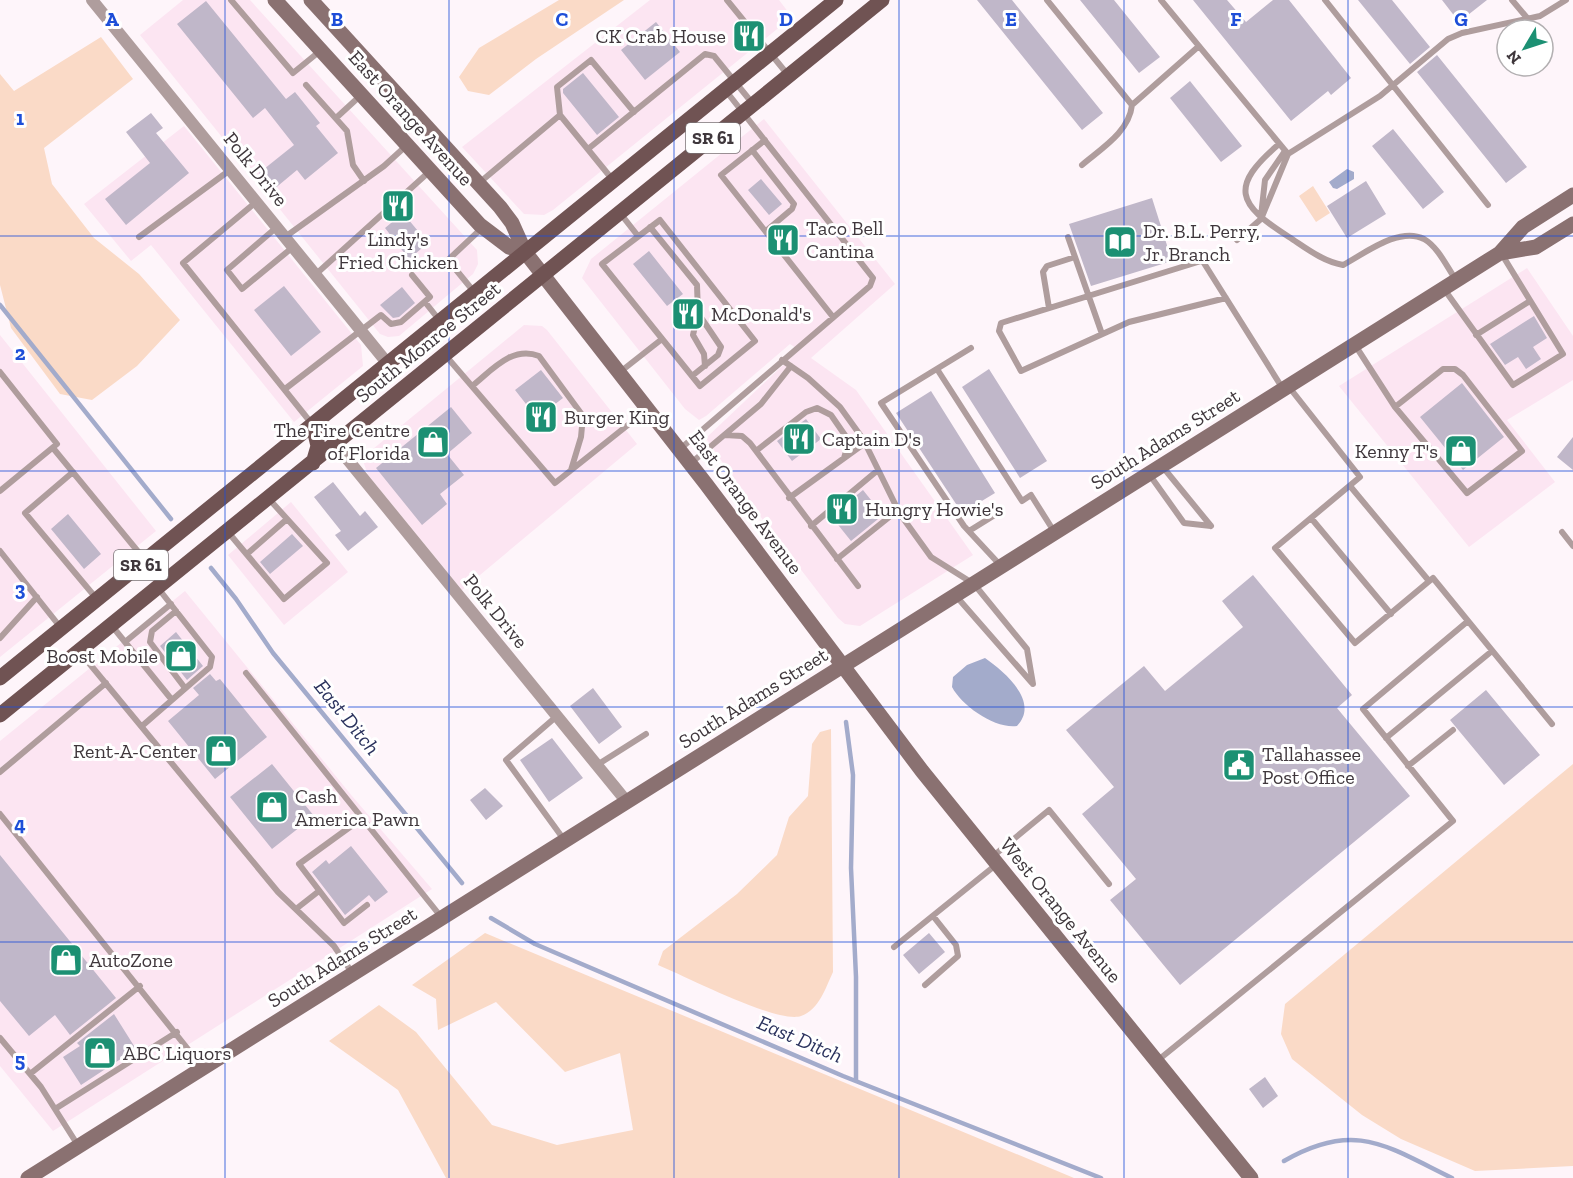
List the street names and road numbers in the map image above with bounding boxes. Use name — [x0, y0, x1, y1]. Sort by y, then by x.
street label: East Orange Avenue — [344, 45, 478, 191]
road number: SR 61 — [686, 123, 740, 153]
street label: Polk Drive — [219, 127, 293, 211]
street label: South Monroe Street — [351, 276, 506, 408]
street label: South Adams Street — [1086, 383, 1244, 495]
street label: East Orange Avenue — [684, 425, 808, 579]
road number: SR 61 — [114, 550, 168, 580]
street label: Polk Drive — [459, 569, 533, 653]
street label: South Adams Street — [674, 642, 832, 754]
street label: West Orange Avenue — [995, 833, 1127, 987]
street label: South Adams Street — [263, 901, 421, 1013]

